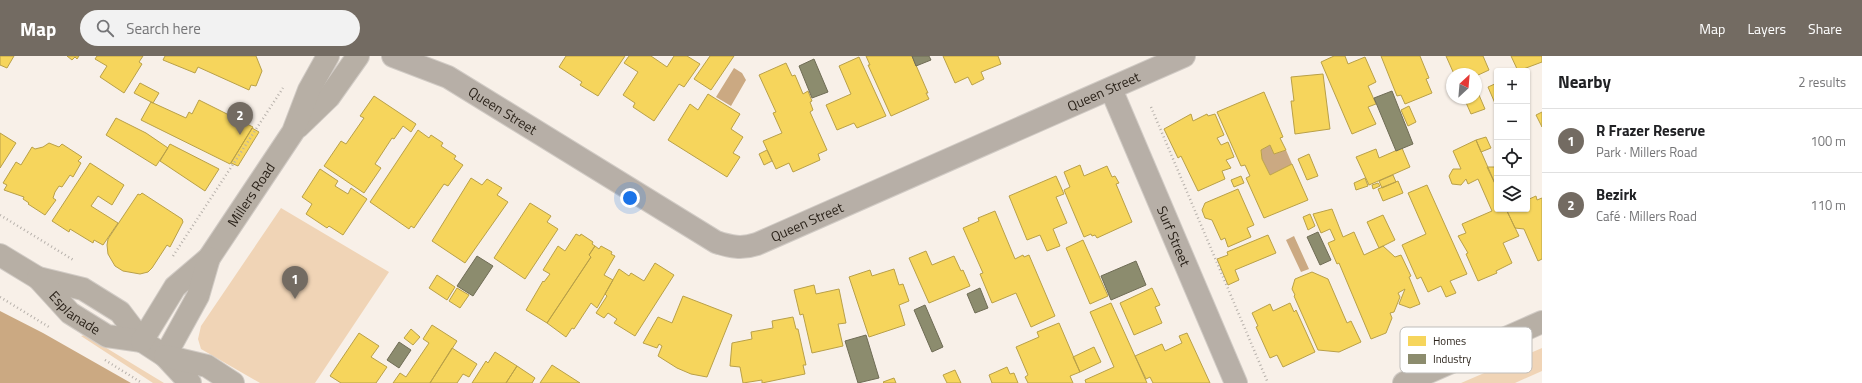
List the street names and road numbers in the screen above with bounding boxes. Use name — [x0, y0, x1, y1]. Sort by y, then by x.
street label: Queen Street — [1063, 66, 1143, 116]
street label: Queen Street — [464, 81, 541, 140]
street label: Millers Road — [222, 158, 280, 231]
street label: Queen Street — [767, 196, 847, 247]
street label: Surf Street — [1152, 203, 1196, 270]
street label: Esplanade — [44, 286, 105, 339]

